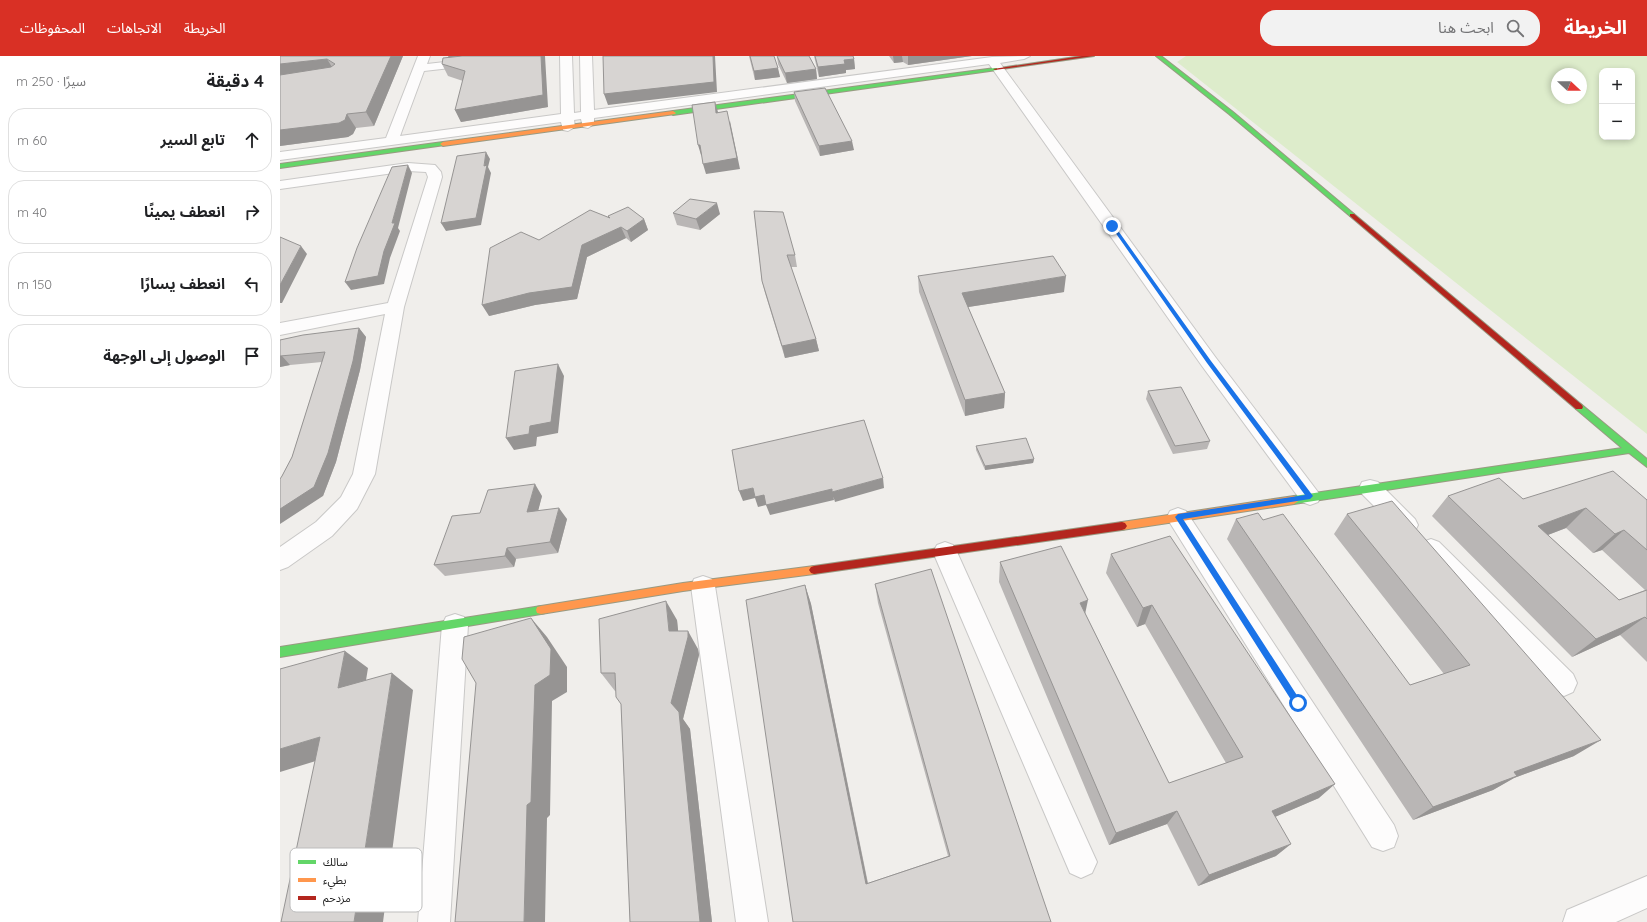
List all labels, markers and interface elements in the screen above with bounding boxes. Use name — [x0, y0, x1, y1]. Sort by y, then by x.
search box — [1260, 10, 1540, 46]
text: الخريطة — [1564, 15, 1627, 39]
icon: search — [1504, 17, 1526, 39]
text: ابحث هنا — [1438, 18, 1494, 37]
text: المحفوظات — [20, 19, 85, 37]
text: الاتجاهات — [107, 19, 162, 37]
text: الخريطة — [184, 19, 226, 37]
north arrow — [1551, 68, 1587, 104]
map controls — [1599, 68, 1635, 140]
button: + — [1599, 68, 1635, 104]
text: 4 دقيقة — [206, 70, 264, 91]
text: سيرًا · 250 m — [16, 73, 86, 89]
button: − — [1599, 104, 1635, 140]
icon: ahead — [241, 129, 263, 151]
text: تابع السير — [161, 130, 225, 149]
text: 60 m — [17, 132, 47, 148]
icon: right — [241, 201, 263, 223]
text: انعطف يمينًا — [144, 202, 225, 221]
text: 40 m — [17, 204, 47, 220]
route end — [1103, 217, 1121, 235]
icon: left — [241, 273, 263, 295]
text: انعطف يسارًا — [140, 274, 225, 293]
text: 150 m — [17, 276, 52, 292]
icon: arrive — [241, 345, 263, 367]
text: الوصول إلى الوجهة — [103, 346, 225, 365]
route start — [1289, 694, 1307, 712]
legend — [290, 848, 422, 912]
text: سالك — [323, 855, 348, 869]
text: بطيء — [323, 873, 346, 890]
text: مزدحم — [323, 891, 351, 907]

